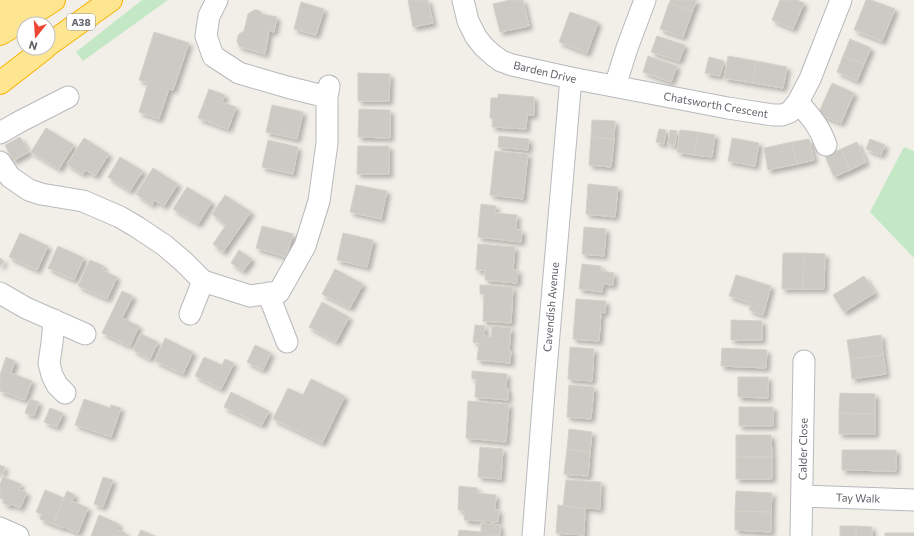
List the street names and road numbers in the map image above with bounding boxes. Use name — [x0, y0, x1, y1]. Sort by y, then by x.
road number: A38 — [67, 14, 95, 30]
street label: Barden Drive — [512, 58, 578, 85]
street label: Chatsworth Crescent — [663, 89, 770, 120]
street label: Cavendish Avenue — [540, 261, 561, 352]
street label: Calder Close — [795, 418, 810, 480]
street label: Tay Walk — [835, 490, 881, 505]

